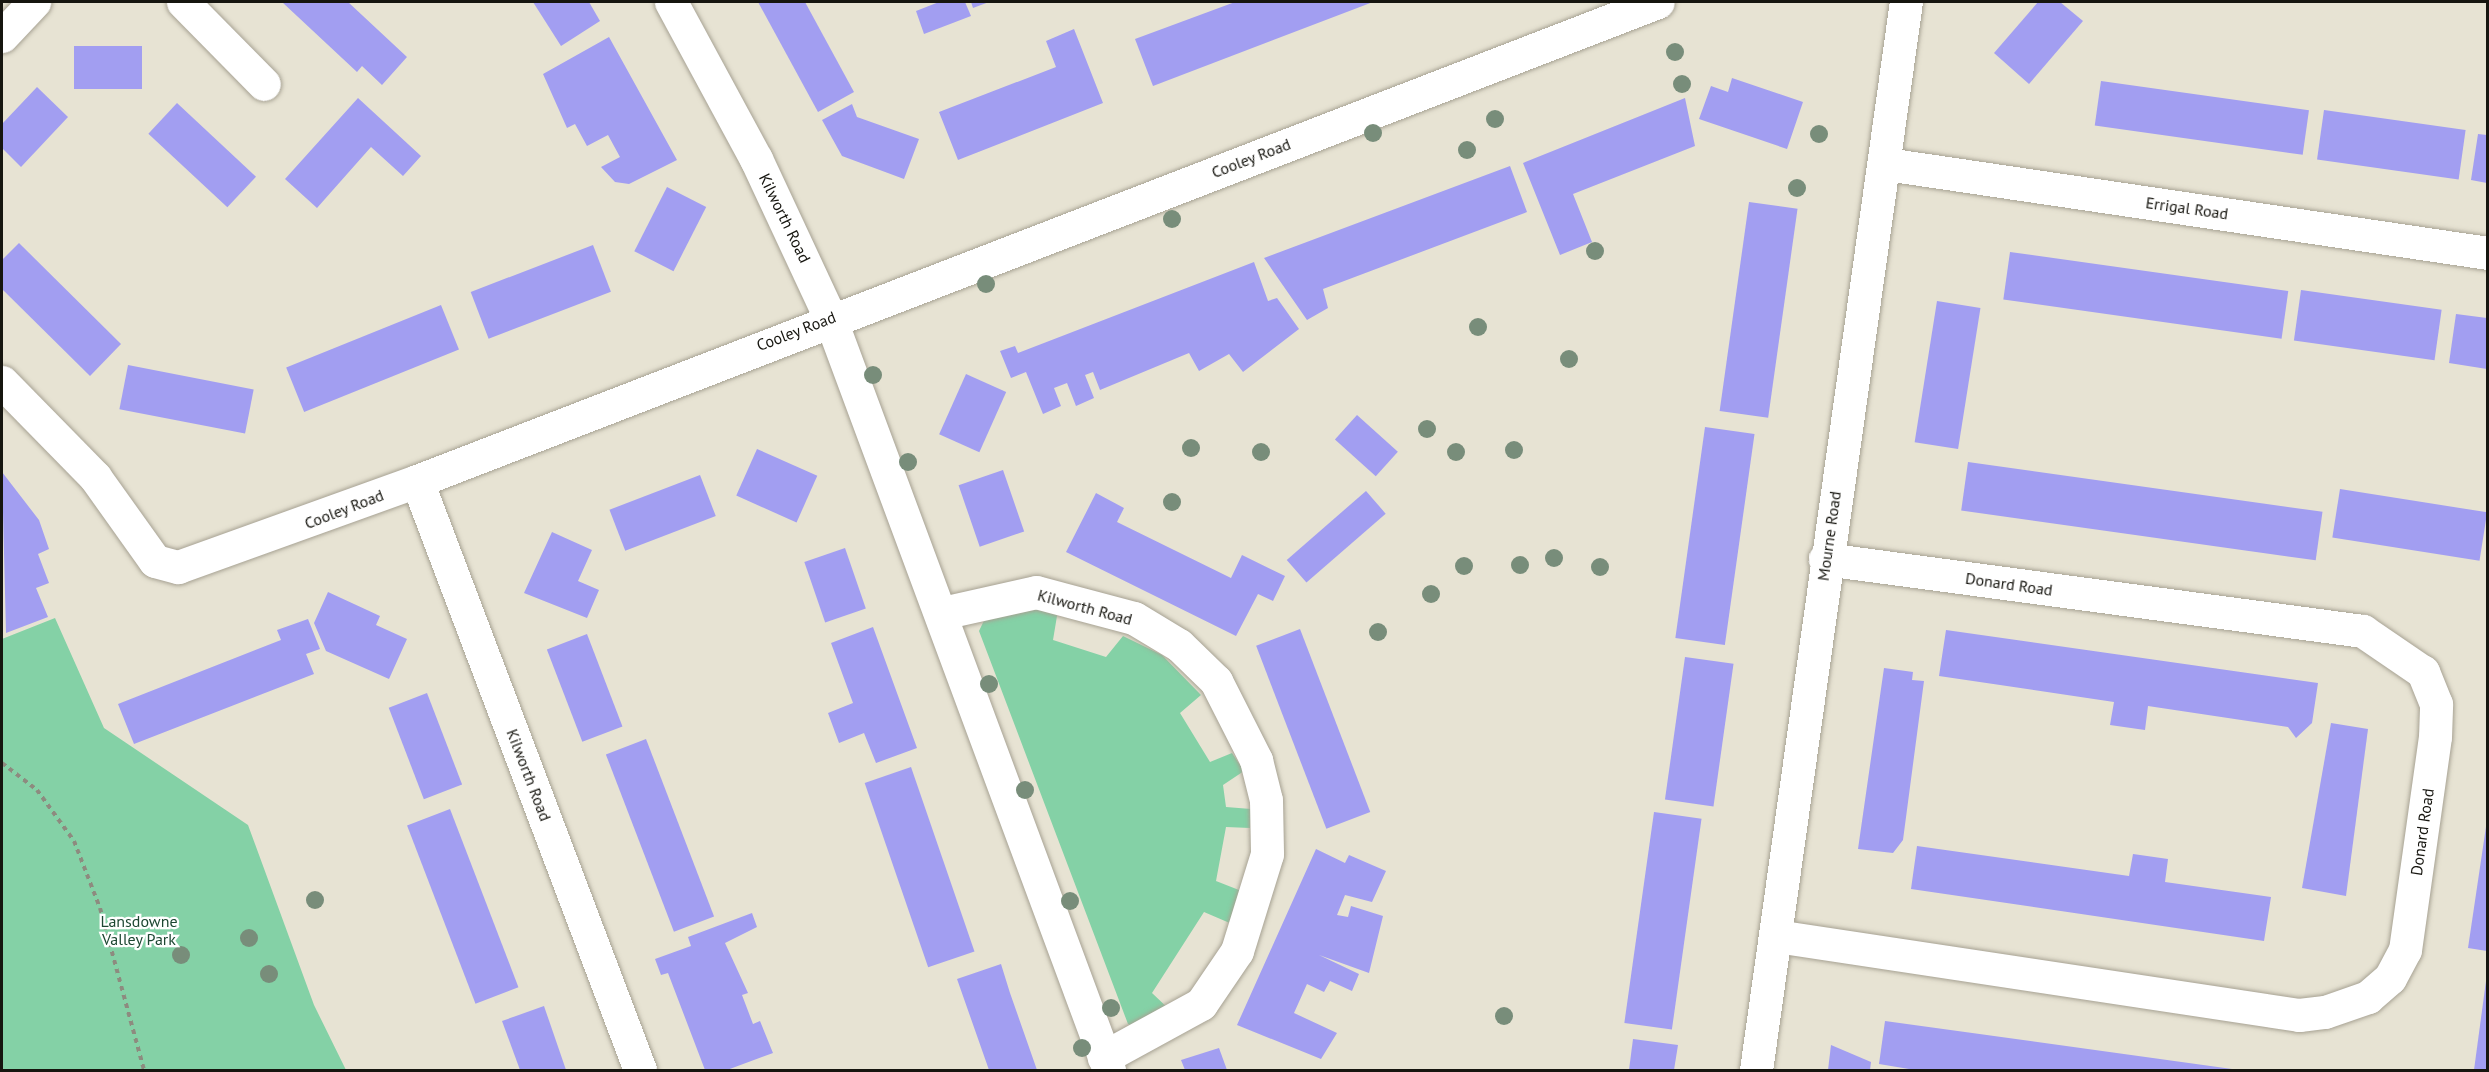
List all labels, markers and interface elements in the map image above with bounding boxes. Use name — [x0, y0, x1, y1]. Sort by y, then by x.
street label: Cooley Road — [1208, 134, 1294, 182]
street label: Kilworth Road — [755, 170, 815, 266]
street label: Errigal Road — [2145, 193, 2229, 223]
street label: Cooley Road — [753, 307, 839, 355]
street label: Cooley Road — [301, 485, 387, 533]
street label: Mourne Road — [1813, 490, 1845, 582]
street label: Donard Road — [1964, 568, 2054, 600]
street label: Kilworth Road — [1036, 585, 1134, 629]
street label: Kilworth Road — [503, 726, 555, 824]
street label: Donard Road — [2406, 787, 2438, 877]
park label: Lansdowne Valley Park — [100, 911, 178, 949]

